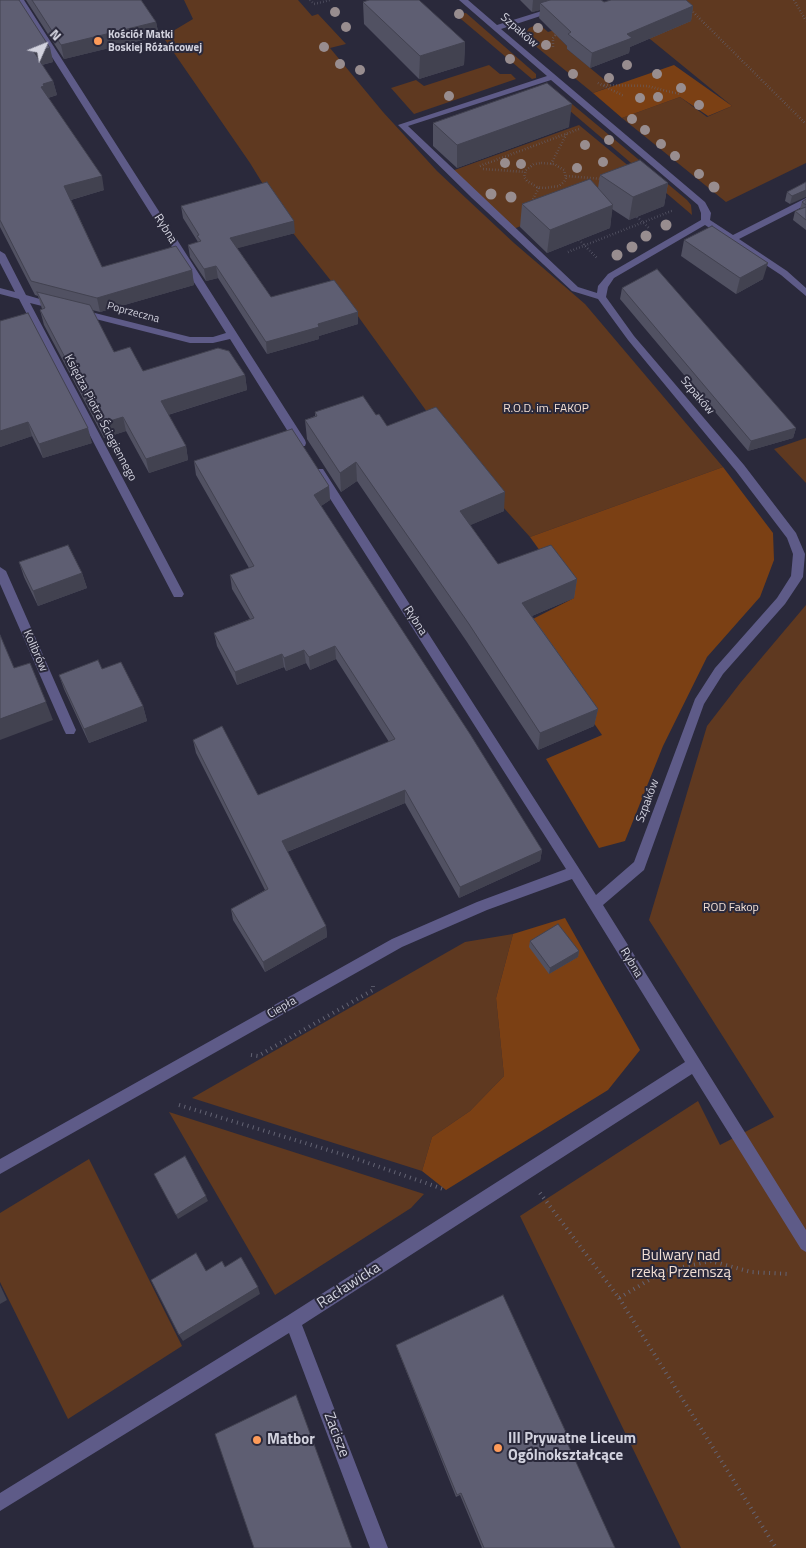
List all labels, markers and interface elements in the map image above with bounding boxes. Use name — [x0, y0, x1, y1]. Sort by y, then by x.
street label: Szpaków — [497, 11, 541, 51]
north arrow — [20, 20, 70, 70]
text: N — [45, 23, 67, 45]
place label: Kościół Matki Boskiej Różańcowej — [108, 28, 202, 54]
marker: Kościół Matki Boskiej Różańcowej — [92, 35, 104, 47]
street label: Rybna — [150, 212, 180, 246]
street label: Poprzeczna — [105, 300, 161, 326]
street label: Księdza Piotra Ściegiennego — [60, 352, 140, 484]
street label: Szpaków — [677, 374, 717, 418]
park label: R.O.D. im. FAKOP — [503, 402, 589, 416]
street label: Rybna — [400, 604, 430, 638]
street label: Kolibrów — [19, 628, 51, 674]
street label: Szpaków — [633, 777, 663, 825]
park label: ROD Fakop — [703, 901, 759, 915]
street label: Rybna — [617, 946, 645, 980]
street label: Ciepła — [265, 994, 299, 1022]
park label: Bulwary nad rzeką Przemszą — [631, 1247, 731, 1282]
street label: Racławicka — [314, 1259, 384, 1313]
street label: Zacisze — [319, 1410, 353, 1460]
place label: III Prywatne Liceum Ogólnokształcące — [508, 1430, 636, 1465]
place label: Matbor — [267, 1431, 315, 1449]
marker: Matbor — [251, 1434, 263, 1446]
marker: III Prywatne Liceum Ogólnokształcące — [492, 1442, 504, 1454]

